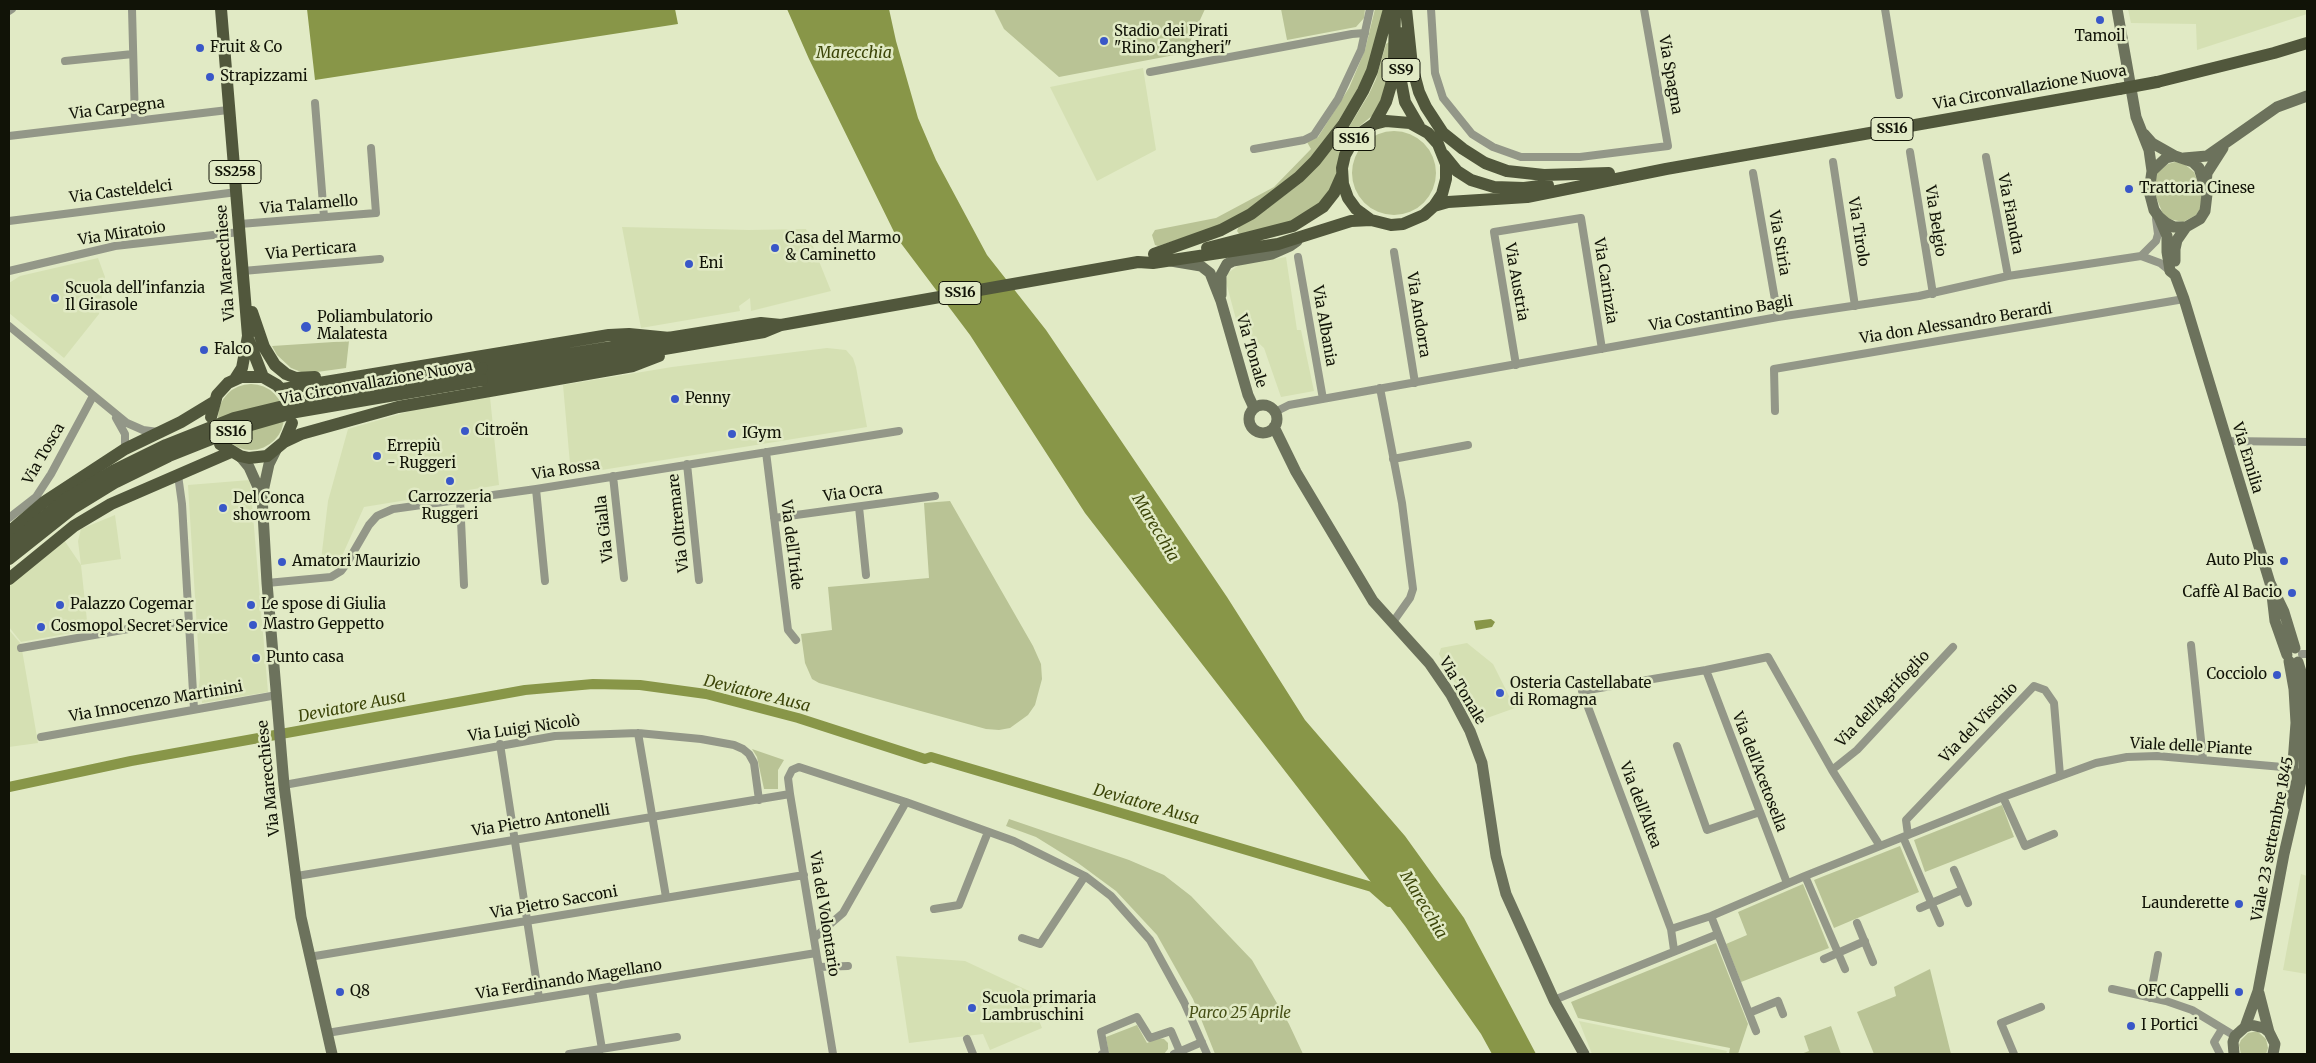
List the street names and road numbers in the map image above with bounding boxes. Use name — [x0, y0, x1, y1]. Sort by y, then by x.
street label: Via Spagna — [1654, 34, 1686, 116]
road number: SS9 — [1382, 58, 1420, 82]
street label: Via Circonvallazione Nuova — [1932, 62, 2128, 114]
street label: Via Carpegna — [68, 94, 166, 124]
road number: SS16 — [1871, 118, 1913, 140]
road number: SS16 — [1333, 128, 1375, 150]
road number: SS258 — [209, 160, 261, 183]
street label: Via Fiandra — [1993, 172, 2027, 256]
street label: Via Casteldelci — [68, 177, 174, 207]
street label: Via Belgio — [1920, 184, 1950, 258]
street label: Via Talamello — [259, 192, 359, 218]
street label: Via Tirolo — [1844, 196, 1872, 268]
street label: Via Marecchiese — [213, 204, 239, 322]
street label: Via Stiria — [1764, 209, 1794, 277]
street label: Via Miratoio — [77, 218, 167, 250]
street label: Via Carinzia — [1589, 237, 1621, 325]
street label: Via Perticara — [265, 238, 357, 264]
street label: Via Austria — [1500, 242, 1532, 322]
street label: Via Andorra — [1402, 271, 1434, 359]
road number: SS16 — [939, 282, 981, 304]
street label: Via Albania — [1308, 284, 1340, 368]
street label: Via Costantino Bagli — [1648, 292, 1794, 336]
street label: Via don Alessandro Berardi — [1858, 300, 2054, 348]
street label: Via Tonale — [1232, 312, 1270, 390]
street label: Via Circonvallazione Nuova — [278, 357, 474, 409]
street label: Via Tosca — [19, 420, 69, 488]
street label: Via Emilia — [2228, 420, 2266, 496]
road number: SS16 — [210, 421, 252, 444]
street label: Via Rossa — [531, 456, 601, 484]
street label: Via Oltremare — [665, 473, 693, 573]
street label: Via Ocra — [822, 480, 884, 506]
street label: Via Gialla — [593, 495, 617, 563]
street label: Via dell'Iride — [777, 499, 805, 591]
street label: Via dell'Agrifoglio — [1832, 647, 1934, 751]
street label: Via Tonale — [1435, 654, 1489, 728]
street label: Via Innocenzo Martinini — [68, 678, 244, 726]
street label: Via del Vischio — [1936, 679, 2022, 767]
street label: Via dell'Acetosella — [1728, 709, 1790, 835]
street label: Via Luigi Nicolò — [467, 712, 581, 746]
street label: Via Marecchiese — [254, 719, 284, 837]
street label: Viale delle Piante — [2130, 735, 2252, 759]
street label: Viale 23 settembre 1845 — [2248, 755, 2298, 923]
street label: Via dell'Altea — [1615, 759, 1665, 851]
street label: Via Pietro Antonelli — [471, 801, 611, 841]
street label: Via del Volontario — [805, 850, 843, 978]
street label: Via Pietro Sacconi — [489, 883, 619, 923]
street label: Via Ferdinando Magellano — [475, 956, 663, 1004]

